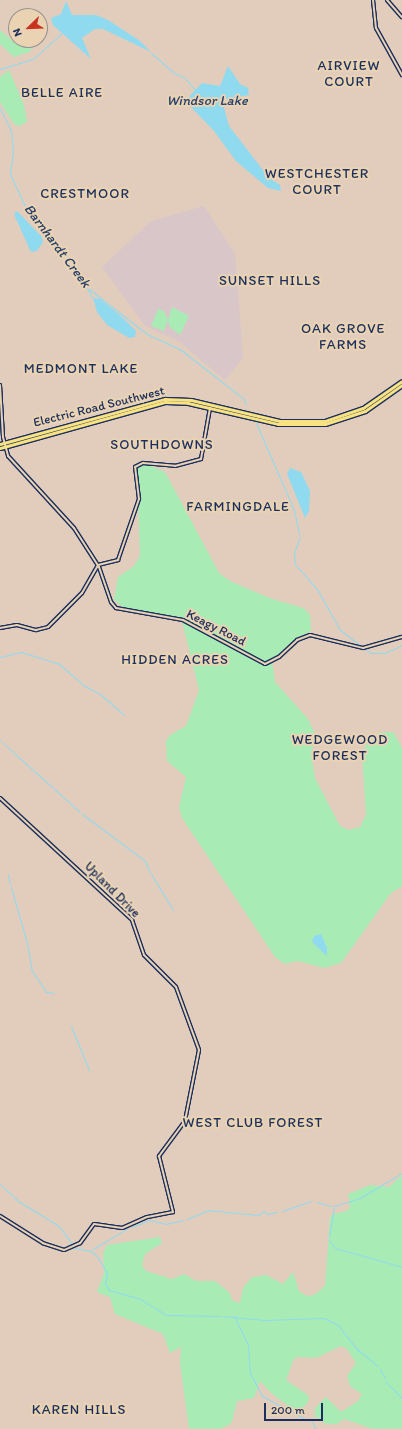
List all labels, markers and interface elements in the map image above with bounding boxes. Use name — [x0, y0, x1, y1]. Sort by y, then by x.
north arrow — [8, 8, 48, 48]
text: N — [10, 27, 25, 38]
district label: AIRVIEW COURT — [318, 58, 380, 90]
district label: BELLE AIRE — [22, 85, 102, 101]
water label: Windsor Lake — [166, 93, 248, 109]
district label: WESTCHESTER COURT — [264, 166, 370, 198]
district label: CRESTMOOR — [40, 186, 130, 202]
water label: Barnhardt Creek — [20, 201, 94, 291]
district label: SUNSET HILLS — [219, 273, 321, 289]
district label: OAK GROVE FARMS — [301, 321, 385, 354]
district label: MEDMONT LAKE — [24, 361, 138, 377]
street label: Electric Road Southwest — [32, 383, 166, 431]
district label: SOUTHDOWNS — [110, 437, 214, 453]
district label: FARMINGDALE — [187, 499, 289, 515]
street label: Keagy Road — [184, 606, 248, 650]
district label: HIDDEN ACRES — [121, 652, 229, 668]
district label: WEDGEWOOD FOREST — [292, 732, 388, 764]
street label: Upland Drive — [81, 859, 143, 921]
district label: WEST CLUB FOREST — [182, 1115, 324, 1131]
scale bar — [266, 1395, 325, 1421]
district label: KAREN HILLS — [32, 1402, 126, 1418]
text: 200 m — [271, 1403, 305, 1417]

